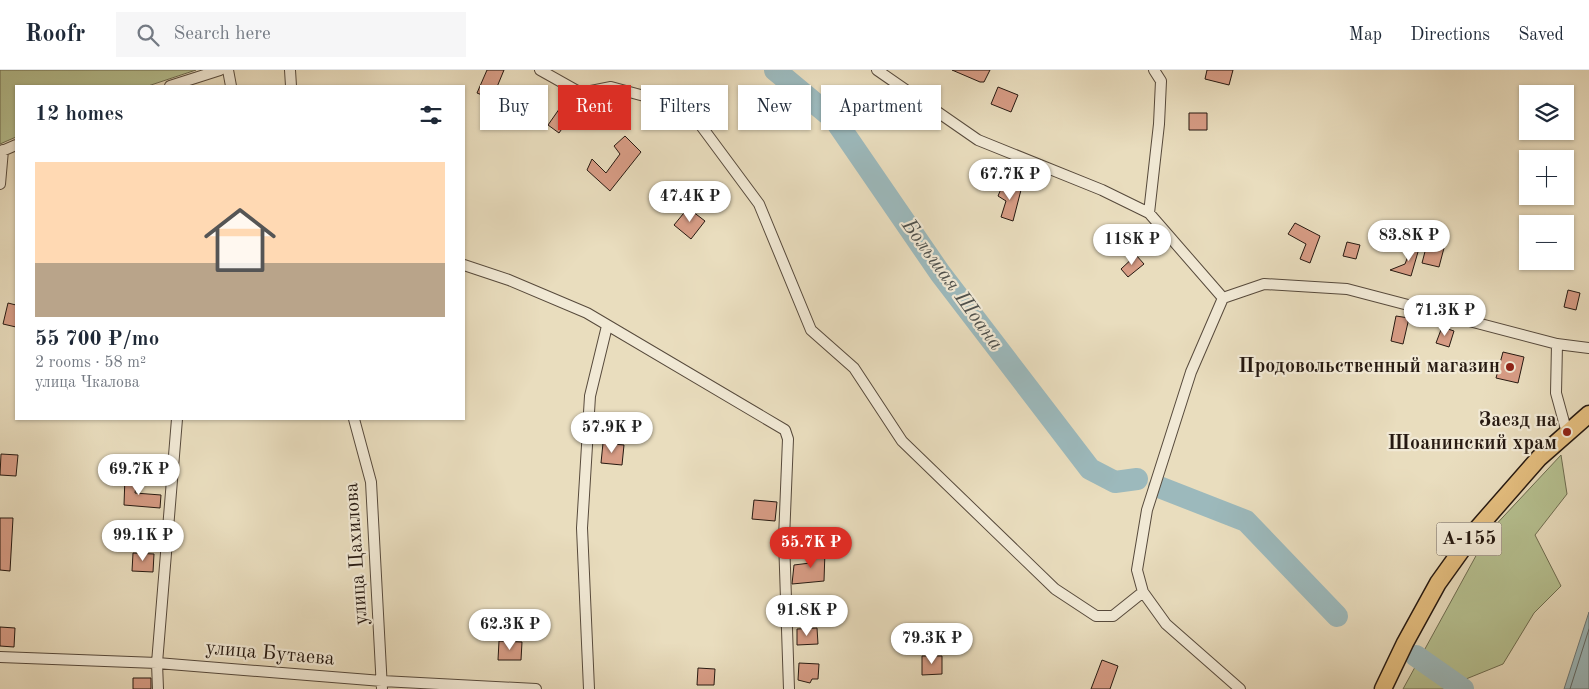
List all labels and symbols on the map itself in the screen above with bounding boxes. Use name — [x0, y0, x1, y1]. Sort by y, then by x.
pin: 67.7K ₽ — [964, 158, 1056, 201]
pin: 47.4K ₽ — [644, 180, 736, 223]
water label: Большая Шоана — [897, 215, 1007, 355]
pin: 83.8K ₽ — [1363, 220, 1455, 262]
pin: 118K ₽ — [1091, 224, 1173, 266]
pin: 71.3K ₽ — [1399, 294, 1491, 337]
place label: Продовольственный магазин — [1238, 357, 1500, 377]
marker: Продовольственный магазин — [1504, 361, 1516, 373]
place label: Заезд на Шоанинский храм — [1387, 411, 1557, 454]
pin: 57.9K ₽ — [566, 412, 658, 454]
marker: Заезд на Шоанинский храм — [1561, 426, 1573, 438]
pin: 69.7K ₽ — [93, 454, 185, 496]
street label: улица Цахилова — [342, 482, 372, 626]
pin: 99.1K ₽ — [97, 520, 189, 562]
road number: А-155 — [1436, 522, 1502, 556]
pin: 55.7K ₽ — [765, 526, 857, 569]
pin: 91.8K ₽ — [761, 594, 853, 637]
pin: 62.3K ₽ — [464, 608, 556, 651]
pin: 79.3K ₽ — [886, 622, 978, 665]
street label: улица Бутаева — [205, 638, 335, 670]

